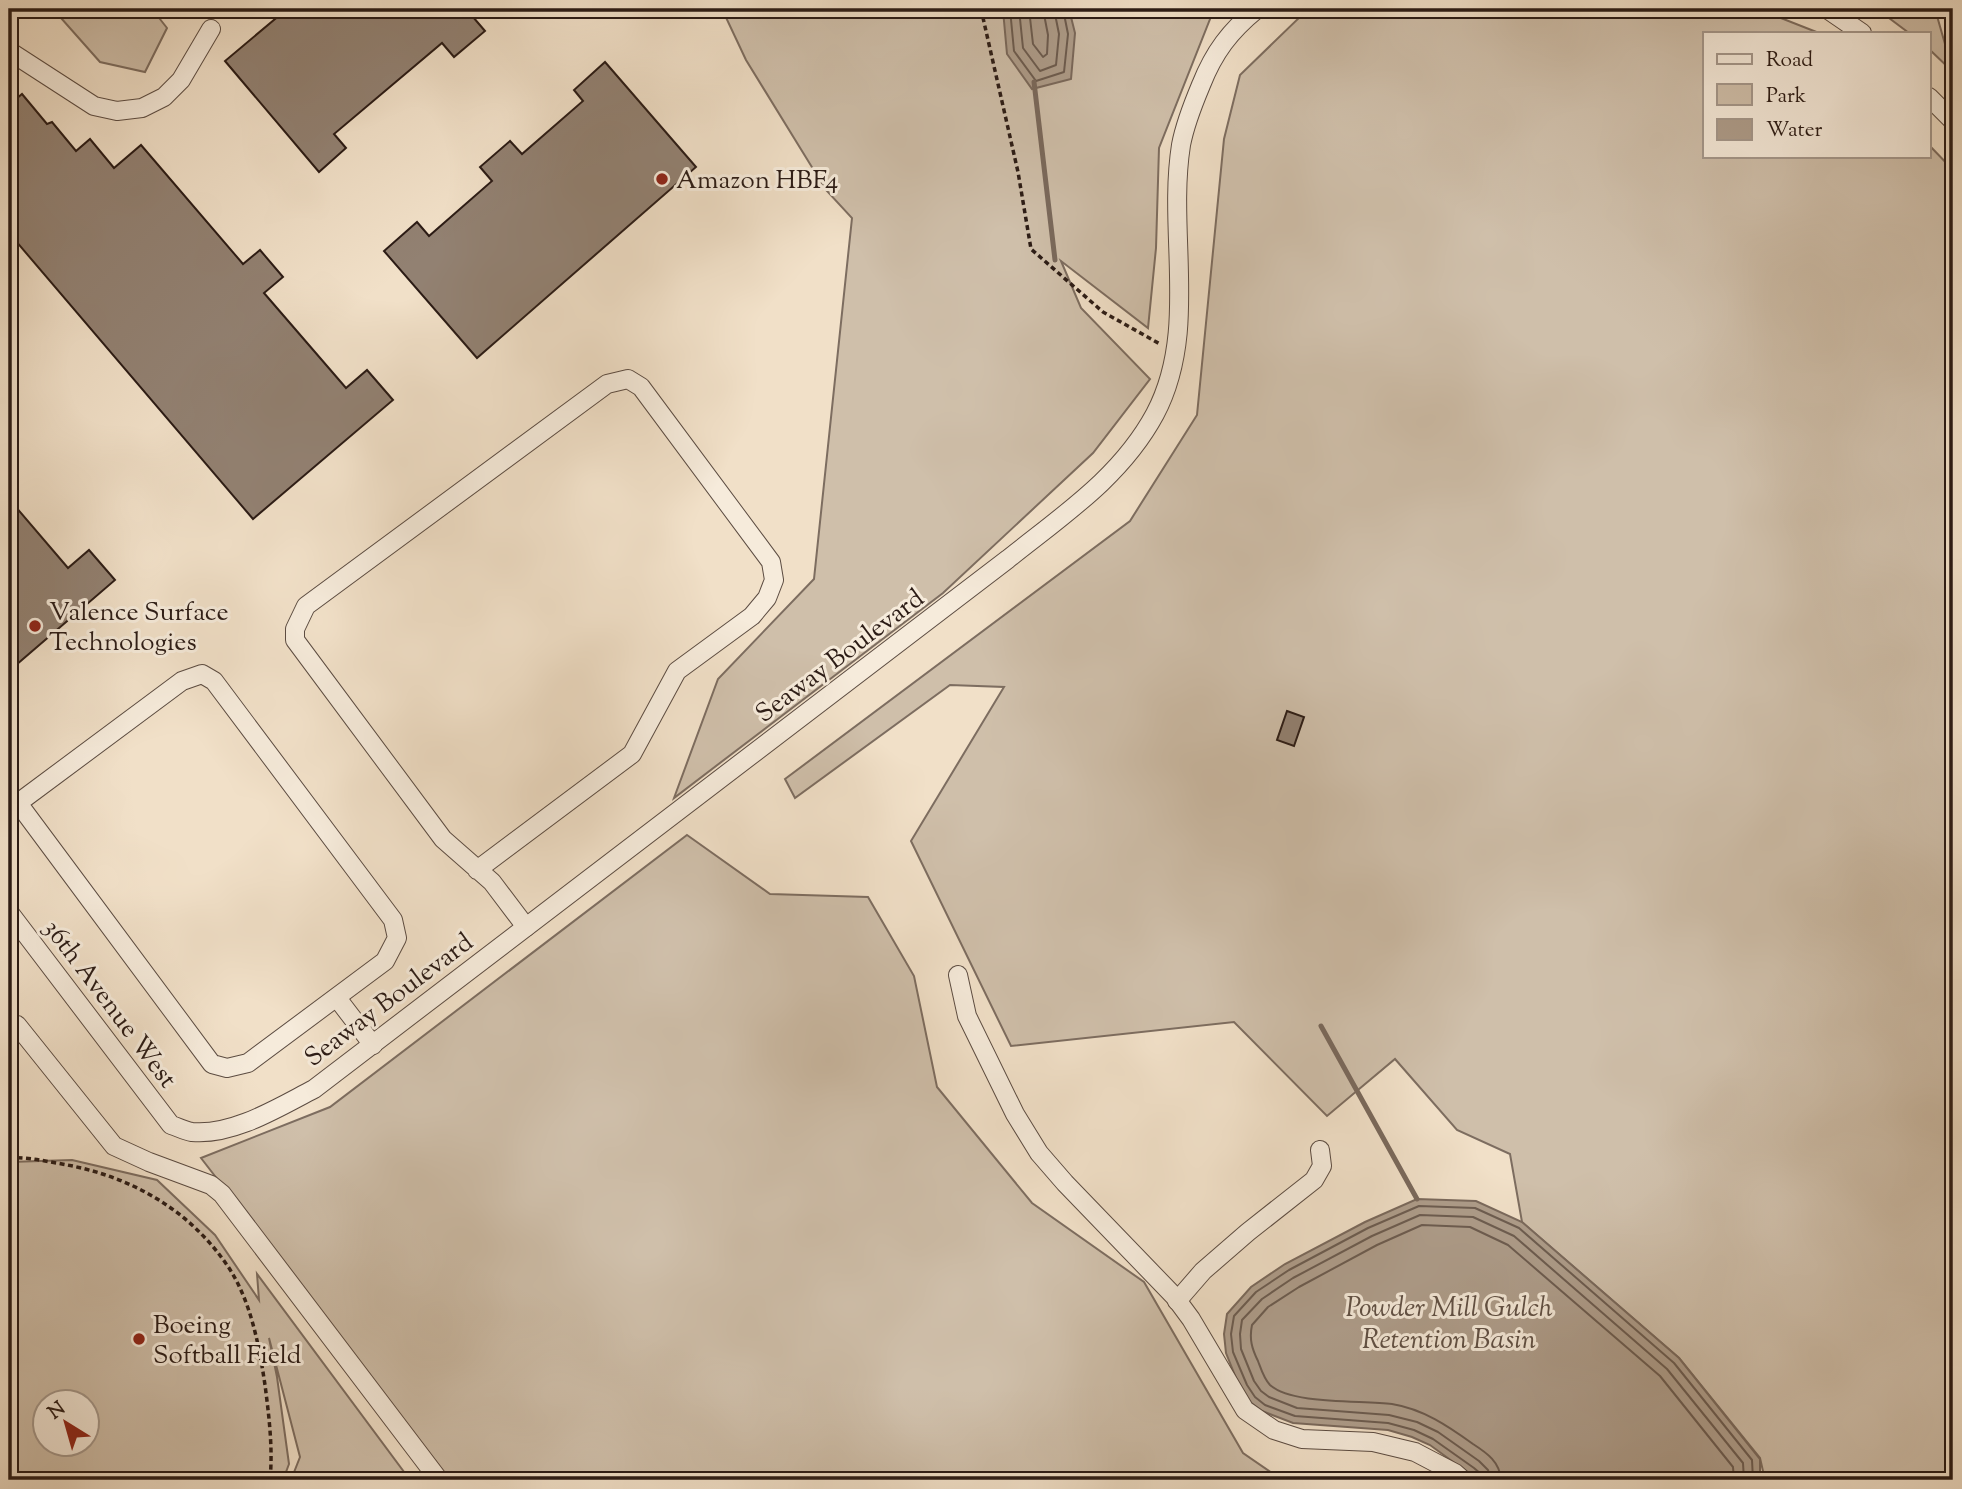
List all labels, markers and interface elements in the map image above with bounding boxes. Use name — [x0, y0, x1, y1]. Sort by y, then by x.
legend — [1703, 32, 1930, 158]
text: Road — [1766, 46, 1813, 76]
text: Park — [1766, 82, 1807, 112]
text: Water — [1766, 116, 1823, 146]
place label: Amazon HBF4 — [676, 163, 838, 200]
marker: Amazon HBF4 — [654, 171, 670, 187]
street label: Seaway Boulevard — [748, 581, 933, 733]
place label: Valence Surface Technologies — [49, 595, 229, 662]
marker: Valence Surface Technologies — [27, 618, 43, 634]
street label: 36th Avenue West — [33, 912, 185, 1097]
street label: Seaway Boulevard — [297, 925, 482, 1077]
water label: Powder Mill Gulch Retention Basin — [1345, 1289, 1553, 1361]
place label: Boeing Softball Field — [153, 1308, 302, 1375]
marker: Boeing Softball Field — [131, 1331, 147, 1347]
north arrow — [32, 1388, 102, 1458]
text: N — [43, 1396, 71, 1427]

